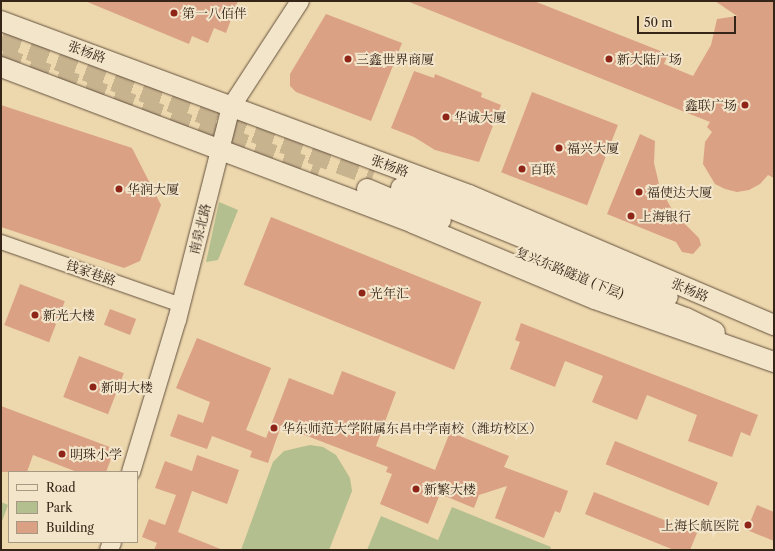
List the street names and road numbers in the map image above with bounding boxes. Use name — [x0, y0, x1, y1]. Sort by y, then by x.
street label: 张杨路 — [66, 38, 108, 66]
street label: 张杨路 — [369, 152, 411, 180]
street label: 南泉北路 — [186, 202, 214, 256]
street label: 复兴东路隧道 (下层) — [514, 244, 626, 302]
street label: 钱家巷路 — [64, 257, 118, 289]
street label: 张杨路 — [669, 275, 711, 305]

